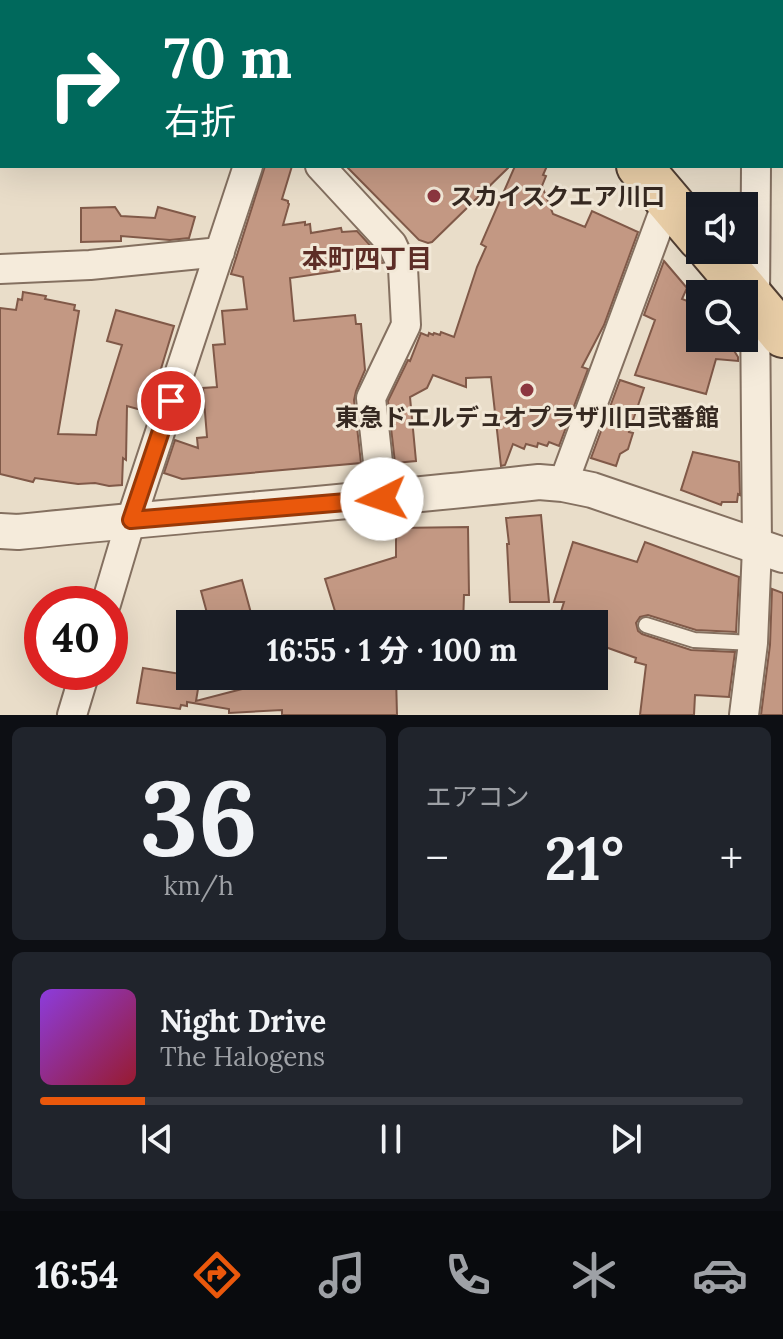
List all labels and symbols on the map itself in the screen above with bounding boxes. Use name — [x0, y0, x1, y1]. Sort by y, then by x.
place label: スカイスクエア川口 — [450, 181, 665, 212]
marker: スカイスクエア川口 — [425, 187, 443, 205]
district label: 本町四丁目 — [302, 242, 432, 275]
pin — [137, 367, 205, 435]
marker: 東急ドエルデュオプラザ川口弐番館 — [518, 381, 536, 399]
place label: 東急ドエルデュオプラザ川口弐番館 — [335, 402, 719, 433]
position arrow — [340, 457, 424, 541]
speed limit sign: 40 — [24, 586, 128, 690]

